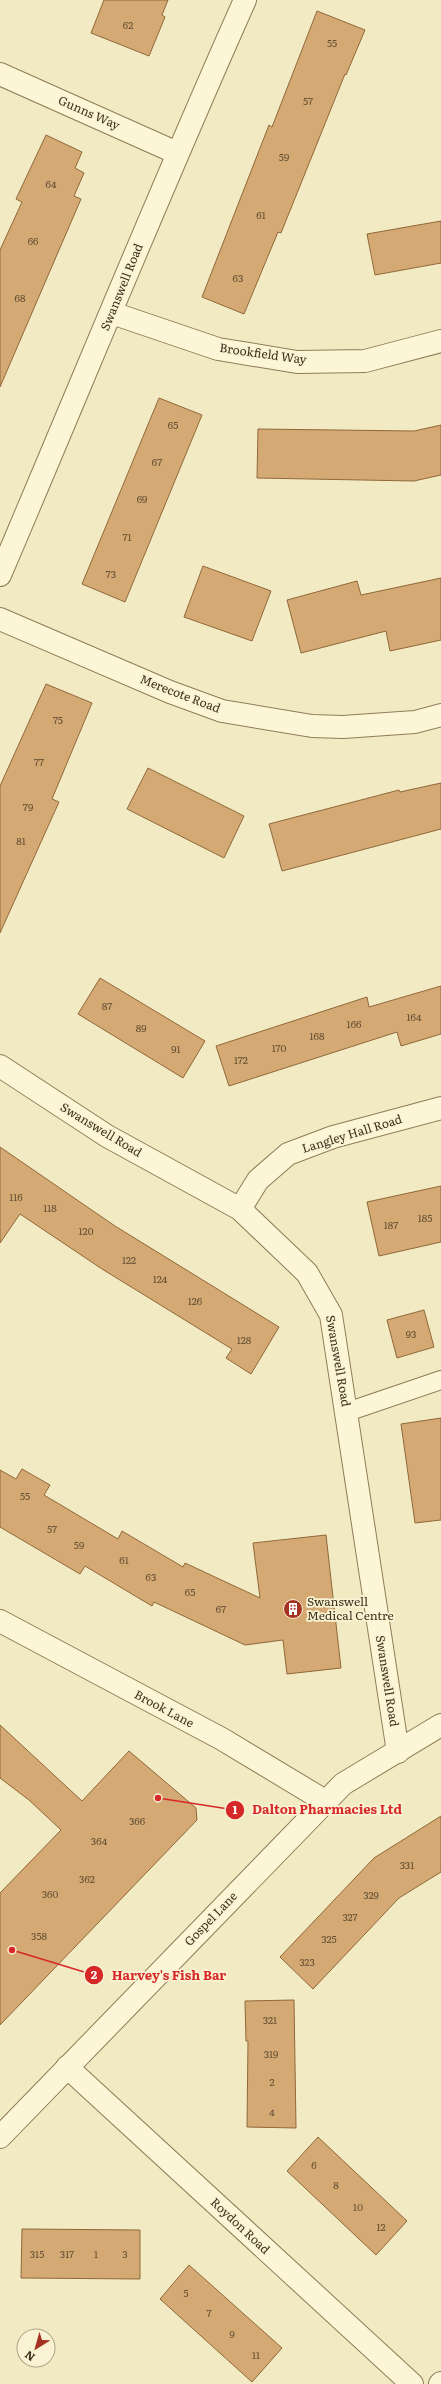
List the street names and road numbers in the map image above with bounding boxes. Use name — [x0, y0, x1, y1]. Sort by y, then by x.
street label: Gunns Way — [56, 90, 123, 134]
street label: Swanswell Road — [95, 240, 147, 333]
street label: Brookfield Way — [218, 338, 308, 368]
street label: Merecote Road — [137, 669, 224, 717]
street label: Swanswell Road — [57, 1098, 146, 1161]
street label: Langley Hall Road — [299, 1109, 405, 1157]
street label: Swanswell Road — [322, 1314, 356, 1409]
street label: Swanswell Road — [372, 1634, 404, 1729]
street label: Brook Lane — [131, 1685, 197, 1731]
street label: Gospel Lane — [180, 1887, 241, 1949]
street label: Roydon Road — [207, 2193, 275, 2258]

